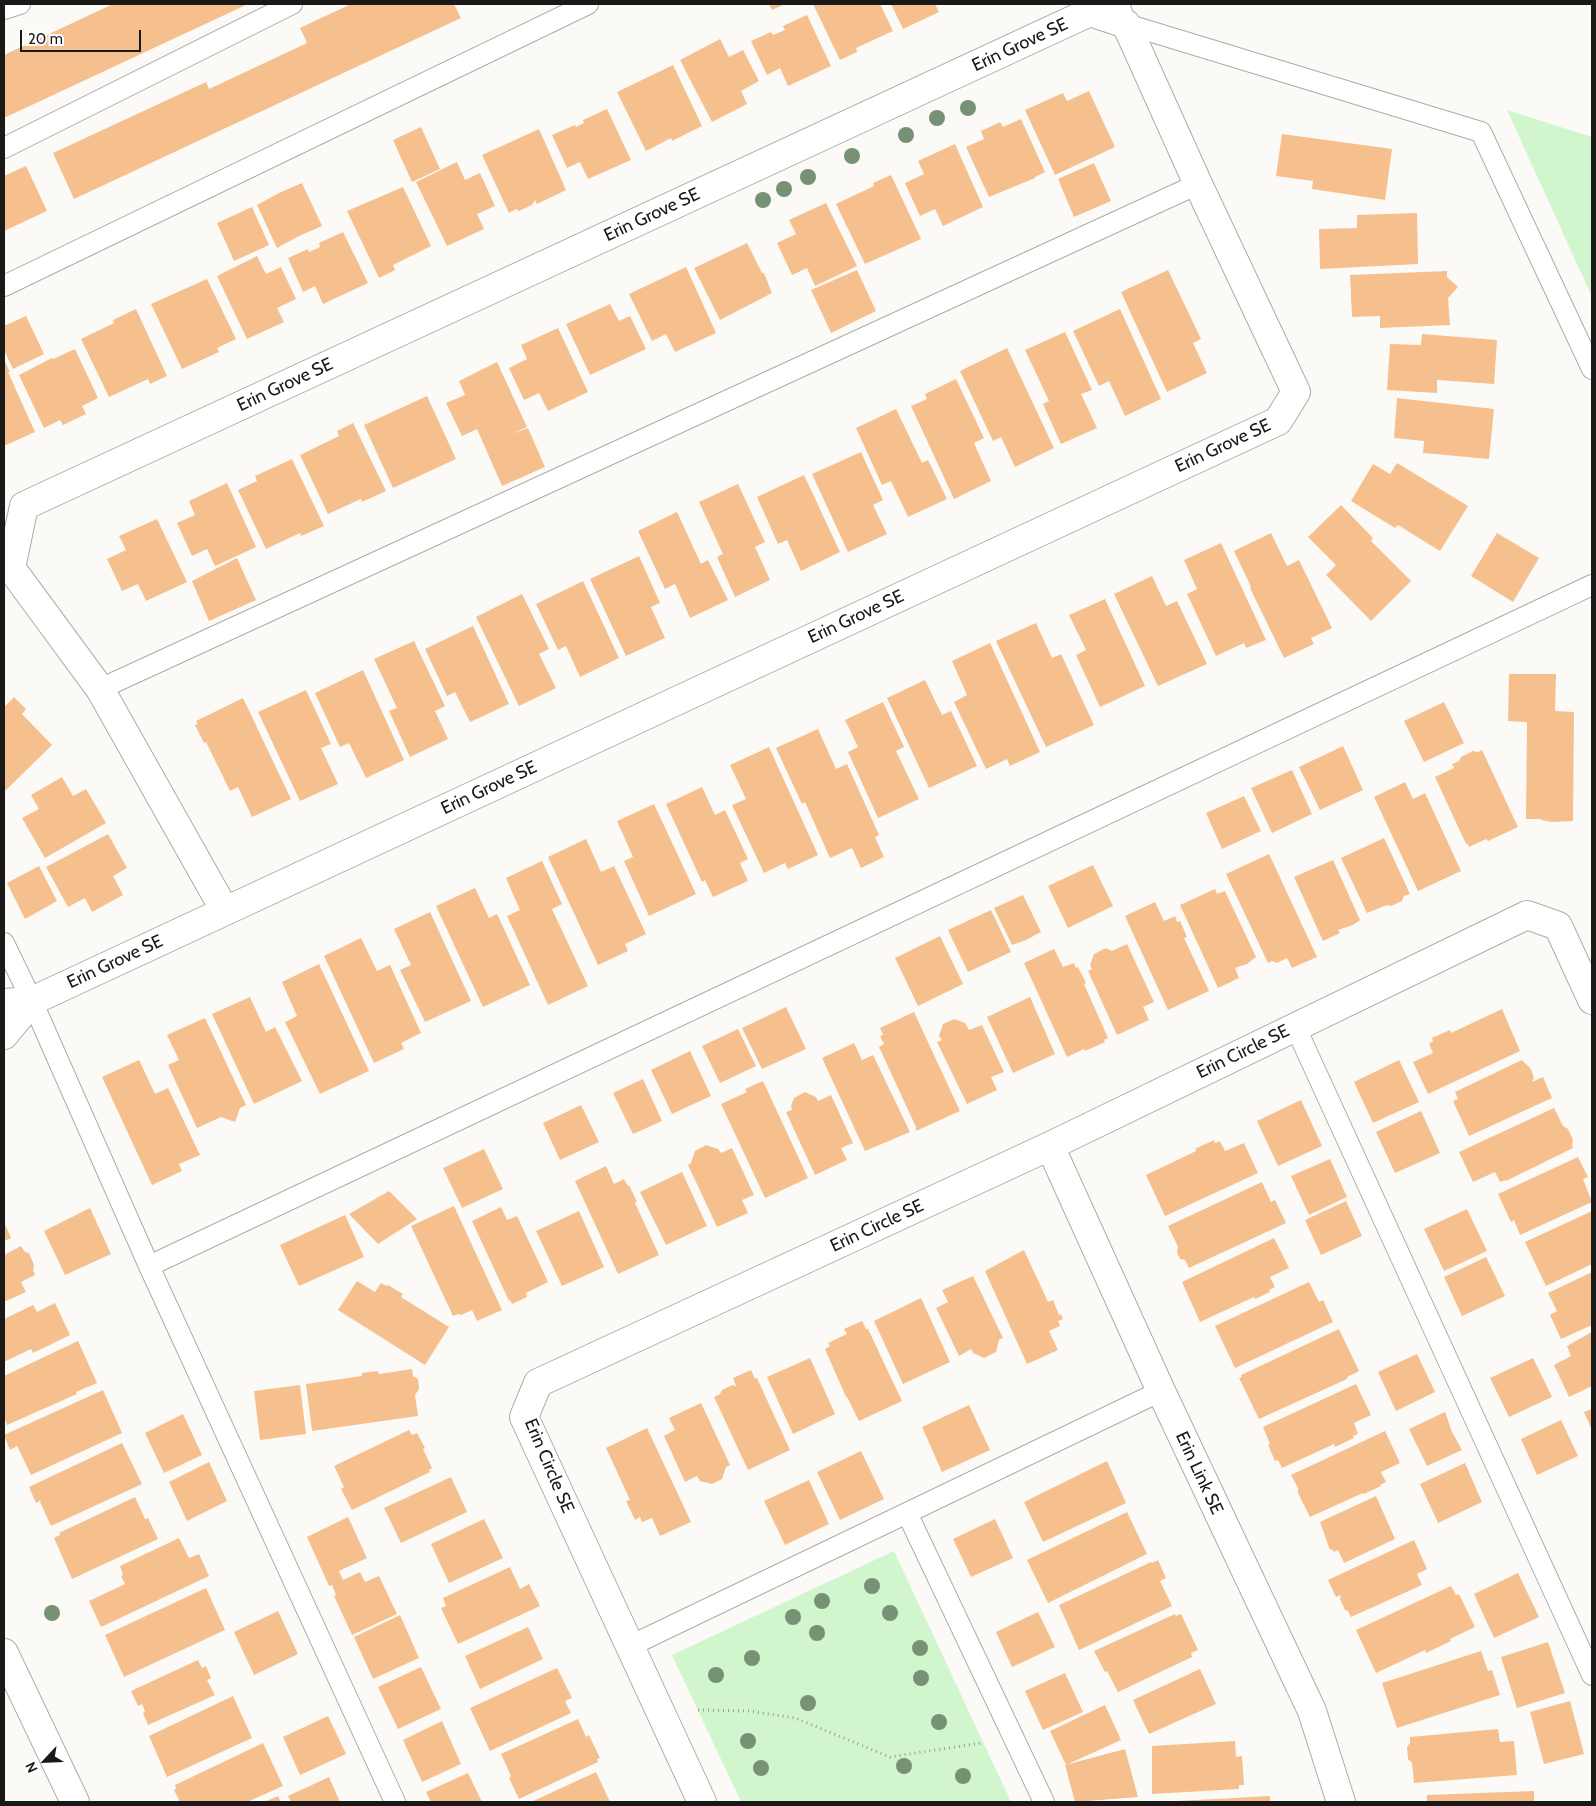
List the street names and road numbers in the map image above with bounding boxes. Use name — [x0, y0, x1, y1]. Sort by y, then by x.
street label: Erin Grove SE — [969, 13, 1071, 77]
street label: Erin Grove SE — [601, 183, 703, 247]
street label: Erin Grove SE — [234, 353, 336, 417]
street label: Erin Grove SE — [1172, 414, 1274, 478]
street label: Erin Grove SE — [805, 585, 907, 649]
street label: Erin Grove SE — [438, 756, 540, 820]
street label: Erin Grove SE — [64, 930, 166, 994]
street label: Erin Circle SE — [1193, 1020, 1293, 1084]
street label: Erin Circle SE — [827, 1195, 927, 1257]
street label: Erin Circle SE — [519, 1416, 579, 1516]
street label: Erin Link SE — [1170, 1428, 1228, 1518]

